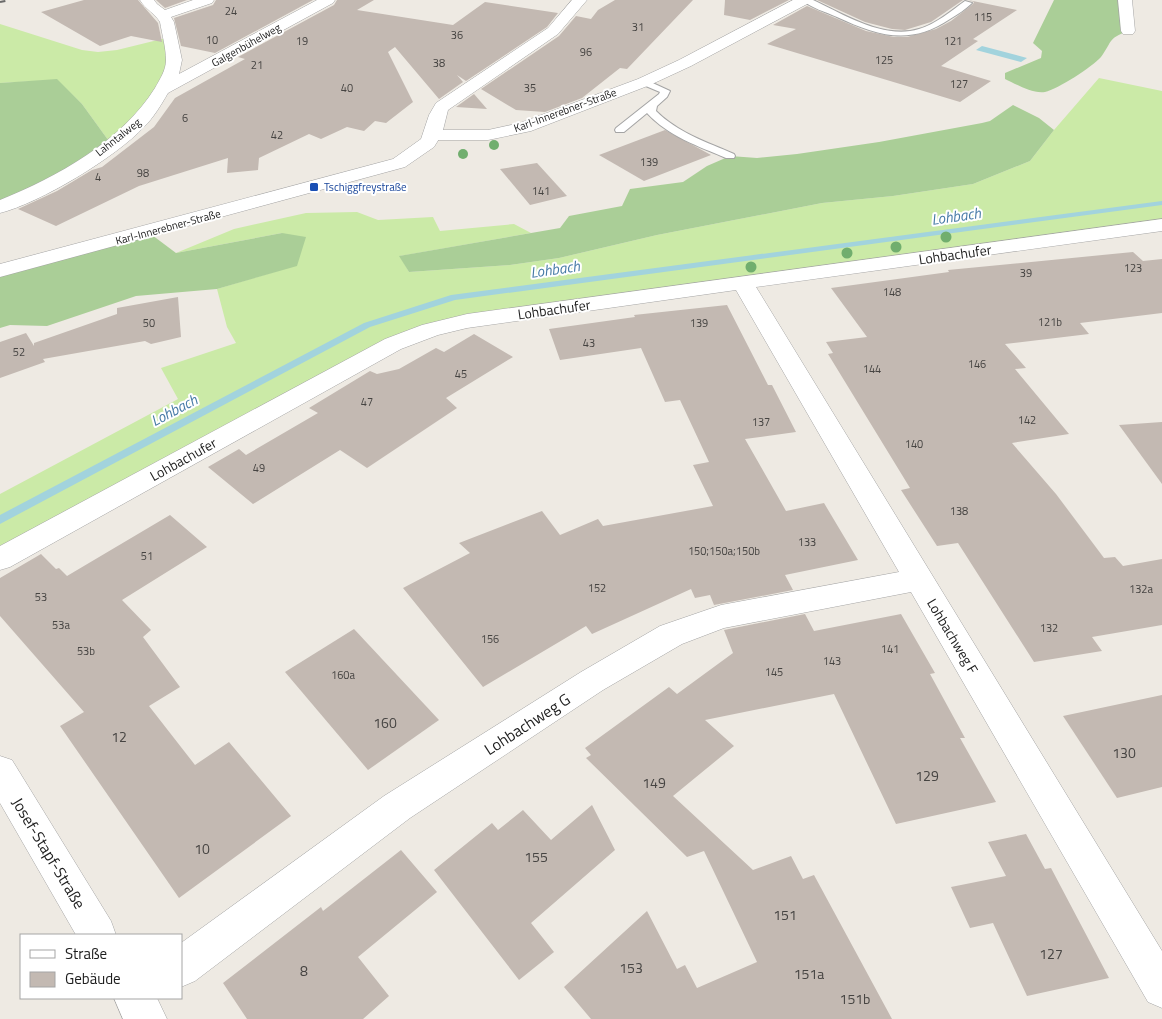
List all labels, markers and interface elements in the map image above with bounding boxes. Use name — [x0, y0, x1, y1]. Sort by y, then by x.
house number: 24 — [225, 3, 237, 19]
house number: 115 — [974, 9, 992, 25]
street label: Galgenbühelweg — [208, 19, 284, 71]
house number: 31 — [632, 19, 644, 35]
house number: 36 — [451, 27, 463, 43]
house number: 10 — [206, 32, 218, 48]
house number: 19 — [296, 33, 308, 49]
house number: 121 — [944, 33, 962, 49]
house number: 96 — [580, 44, 592, 60]
house number: 125 — [875, 52, 893, 68]
house number: 38 — [433, 55, 445, 71]
house number: 21 — [251, 57, 263, 73]
house number: 127 — [950, 76, 968, 92]
house number: 40 — [341, 80, 353, 96]
house number: 35 — [524, 80, 536, 96]
street label: Karl-Innerebner-Straße — [511, 84, 619, 136]
house number: 6 — [182, 110, 188, 126]
street label: Lahntalweg — [92, 114, 144, 160]
house number: 42 — [271, 127, 283, 143]
house number: 139 — [640, 154, 658, 170]
house number: 98 — [137, 165, 149, 181]
house number: 4 — [95, 169, 101, 185]
place label: Tschiggfreystraße — [324, 179, 407, 195]
marker: Tschiggfreystraße — [308, 181, 320, 193]
house number: 141 — [532, 183, 550, 199]
water label: Lohbach — [930, 201, 983, 231]
street label: Karl-Innerebner-Straße — [114, 205, 223, 249]
street label: Lohbachufer — [917, 238, 993, 270]
water label: Lohbach — [529, 254, 582, 284]
house number: 123 — [1124, 260, 1142, 276]
house number: 39 — [1020, 265, 1032, 281]
house number: 148 — [883, 284, 901, 300]
street label: Lohbachufer — [516, 293, 592, 325]
house number: 121b — [1038, 314, 1062, 330]
house number: 50 — [143, 315, 155, 331]
house number: 139 — [690, 315, 708, 331]
house number: 43 — [583, 335, 595, 351]
house number: 52 — [13, 344, 25, 360]
house number: 146 — [968, 356, 986, 372]
house number: 144 — [863, 361, 881, 377]
house number: 45 — [455, 366, 467, 382]
water label: Lohbach — [147, 388, 202, 432]
house number: 47 — [361, 394, 373, 410]
house number: 142 — [1018, 412, 1036, 428]
house number: 137 — [752, 414, 770, 430]
street label: Lohbachufer — [146, 432, 220, 486]
house number: 140 — [905, 436, 923, 452]
house number: 49 — [253, 460, 265, 476]
house number: 138 — [950, 503, 968, 519]
house number: 133 — [798, 534, 816, 550]
house number: 150;150a;150b — [688, 543, 760, 559]
house number: 51 — [141, 548, 153, 564]
house number: 152 — [588, 580, 606, 596]
house number: 132a — [1129, 581, 1153, 597]
house number: 53 — [35, 589, 47, 605]
street label: Lohbachweg F — [922, 594, 984, 678]
house number: 53a — [52, 617, 70, 633]
house number: 132 — [1040, 620, 1058, 636]
house number: 156 — [481, 631, 499, 647]
house number: 141 — [881, 641, 899, 657]
house number: 53b — [77, 643, 95, 659]
house number: 143 — [823, 653, 841, 669]
house number: 145 — [765, 664, 783, 680]
house number: 160a — [331, 667, 355, 683]
street label: Lohbachweg G — [479, 687, 575, 761]
house number: 160 — [373, 712, 397, 733]
house number: 12 — [111, 726, 127, 747]
house number: 130 — [1112, 742, 1136, 763]
house number: 129 — [915, 765, 939, 786]
house number: 149 — [642, 772, 666, 793]
street label: Josef-Stapf-Straße — [6, 793, 92, 913]
house number: 10 — [194, 838, 210, 859]
house number: 155 — [524, 846, 548, 867]
house number: 151 — [773, 904, 797, 925]
legend — [20, 934, 182, 999]
text: Straße — [65, 942, 107, 965]
house number: 127 — [1039, 943, 1063, 964]
house number: 153 — [619, 957, 643, 978]
house number: 8 — [300, 960, 308, 981]
house number: 151a — [794, 963, 824, 984]
text: Gebäude — [65, 967, 121, 990]
house number: 151b — [840, 988, 870, 1009]

